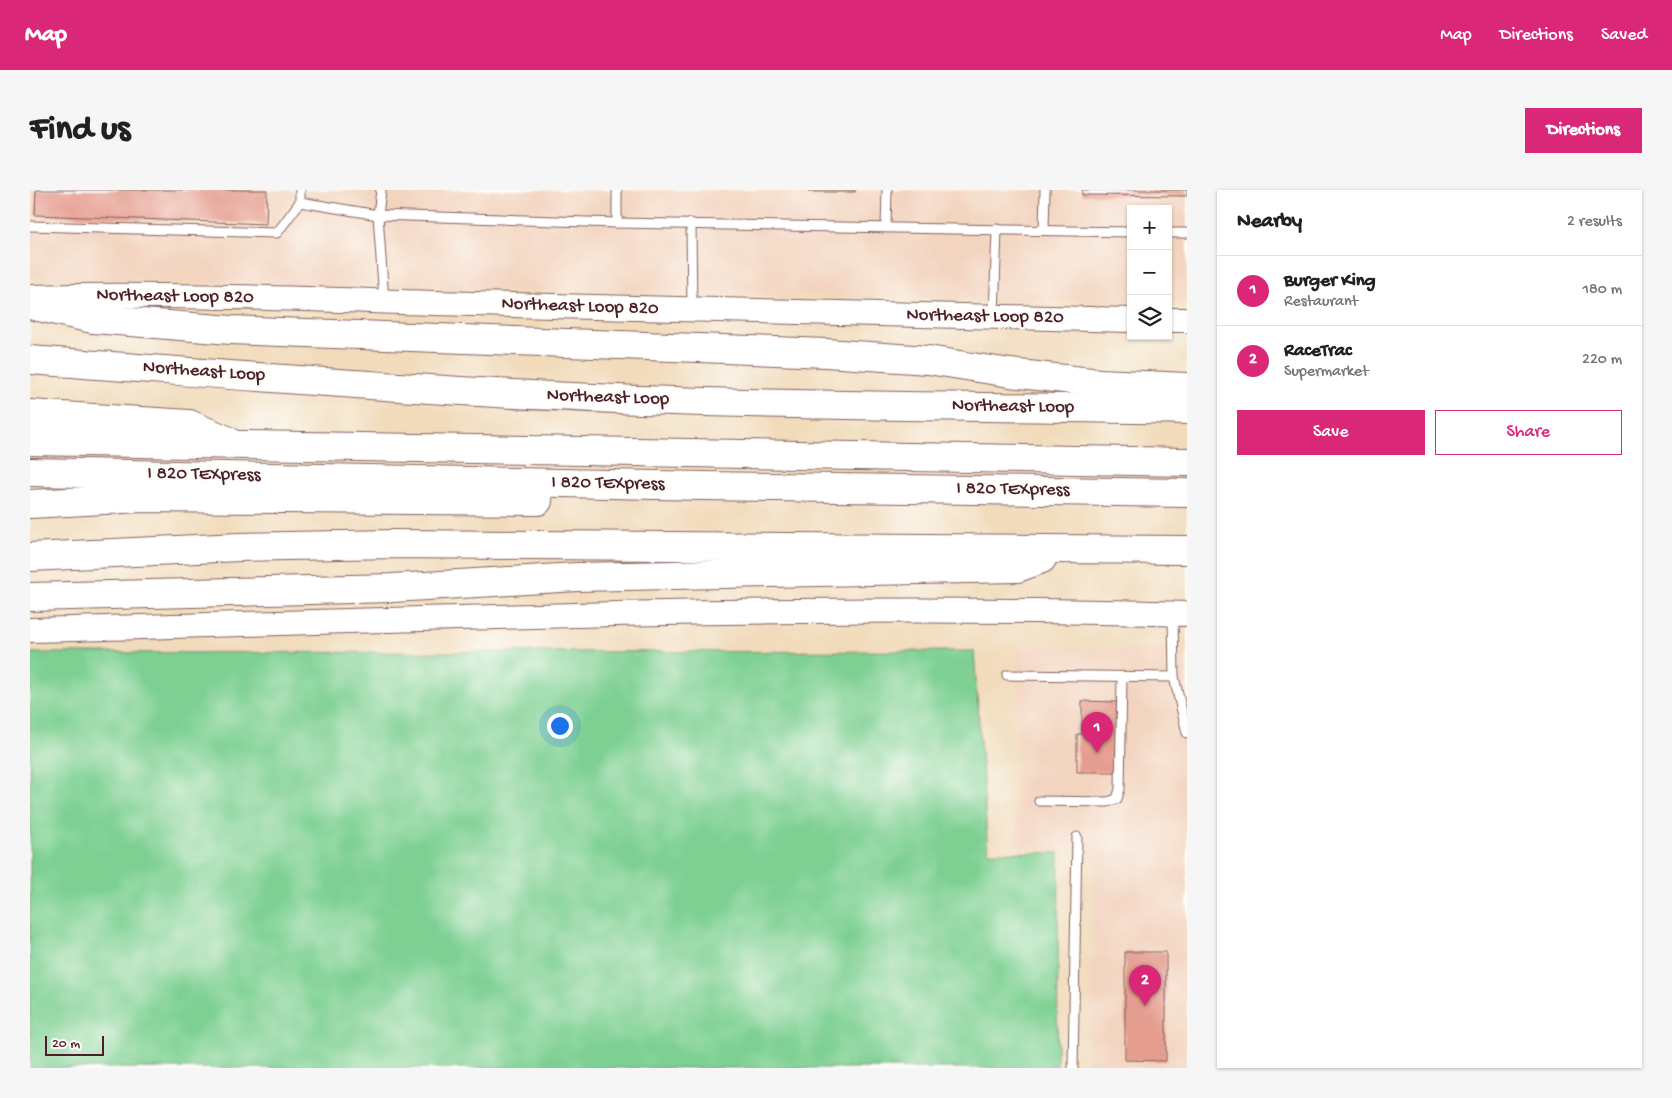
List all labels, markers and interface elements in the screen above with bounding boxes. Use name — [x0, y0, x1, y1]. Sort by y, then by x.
text: Map — [25, 21, 67, 50]
text: Map — [1440, 25, 1472, 46]
text: Directions — [1500, 25, 1573, 46]
text: Saved — [1601, 25, 1647, 46]
button: Directions — [1525, 108, 1642, 153]
text: Find us — [30, 110, 130, 151]
map controls — [1127, 205, 1172, 340]
button: + — [1127, 205, 1172, 250]
text: Nearby — [1237, 210, 1302, 235]
text: 2 results — [1567, 213, 1622, 232]
button: − — [1127, 250, 1172, 295]
text: Burger King — [1284, 270, 1376, 293]
text: 1 — [1250, 281, 1256, 300]
text: 180 m — [1583, 281, 1622, 300]
street label: Northeast Loop 820 — [96, 284, 254, 310]
street label: Northeast Loop 820 — [501, 293, 659, 321]
text: Restaurant — [1284, 293, 1358, 312]
button: layers — [1127, 295, 1172, 340]
street label: Northeast Loop 820 — [906, 304, 1064, 330]
text: RaceTrac — [1284, 340, 1352, 363]
text: 2 — [1249, 351, 1257, 370]
text: 220 m — [1582, 351, 1622, 370]
street label: Northeast Loop — [142, 356, 267, 388]
text: Supermarket — [1284, 363, 1369, 382]
street label: Northeast Loop — [546, 384, 670, 412]
street label: Northeast Loop — [952, 394, 1075, 420]
button: Save — [1237, 410, 1425, 455]
button: Share — [1435, 410, 1622, 455]
street label: I 820 TEXpress — [147, 463, 262, 488]
street label: I 820 TEXpress — [551, 472, 666, 497]
street label: I 820 TEXpress — [956, 478, 1071, 503]
pin: 1 — [1081, 712, 1113, 753]
your location — [547, 713, 573, 739]
pin: 2 — [1129, 965, 1161, 1006]
scale bar — [45, 1033, 104, 1056]
text: 20 m — [52, 1036, 80, 1053]

